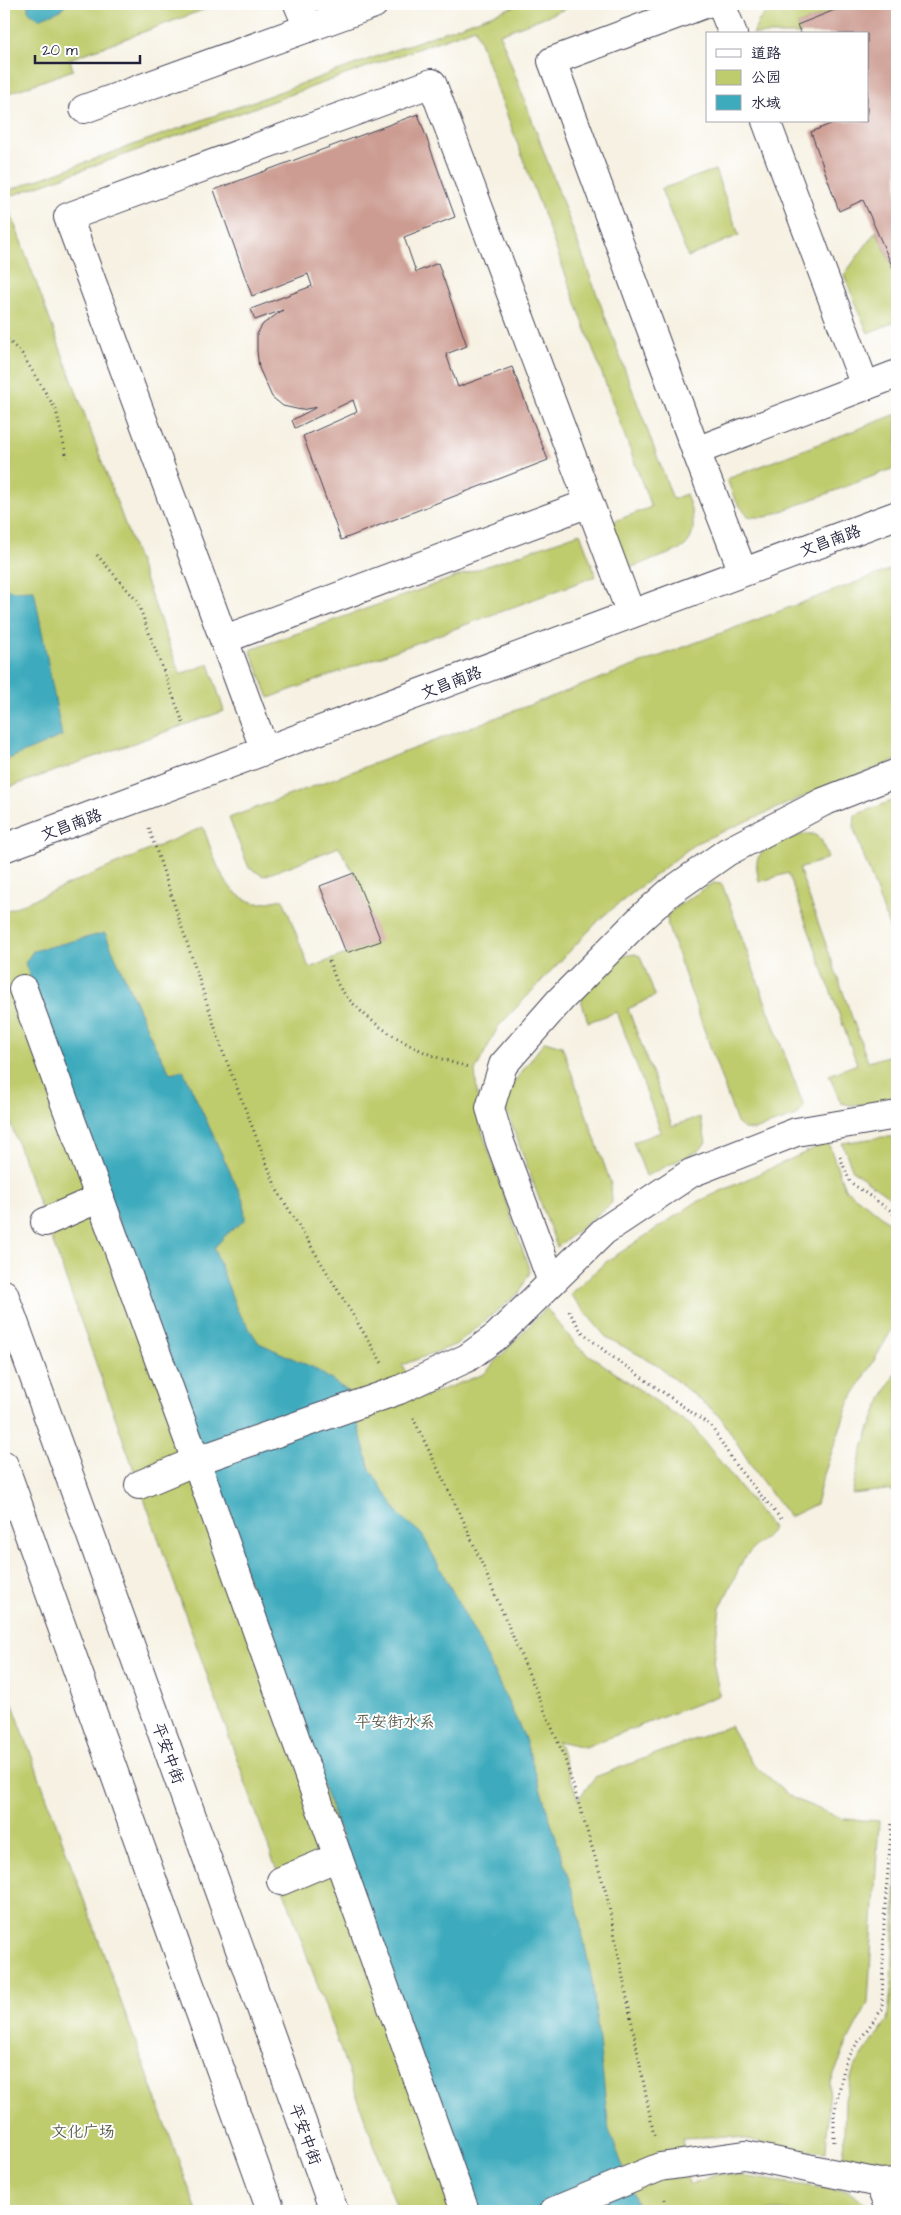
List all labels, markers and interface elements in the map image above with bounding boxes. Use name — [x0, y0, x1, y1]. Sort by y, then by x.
scale bar — [35, 32, 140, 64]
legend — [706, 32, 868, 122]
text: 20 m — [42, 40, 78, 61]
text: 道路 — [751, 43, 781, 64]
text: 公园 — [751, 67, 781, 88]
text: 水域 — [751, 93, 781, 114]
street label: 文昌南路 — [797, 520, 864, 562]
street label: 文昌南路 — [418, 661, 485, 705]
street label: 文昌南路 — [38, 804, 105, 846]
park label: 平安街水系 — [355, 1711, 435, 1733]
street label: 平安中街 — [147, 1720, 189, 1787]
street label: 平安中街 — [284, 2101, 326, 2168]
park label: 文化广场 — [51, 2121, 115, 2143]

